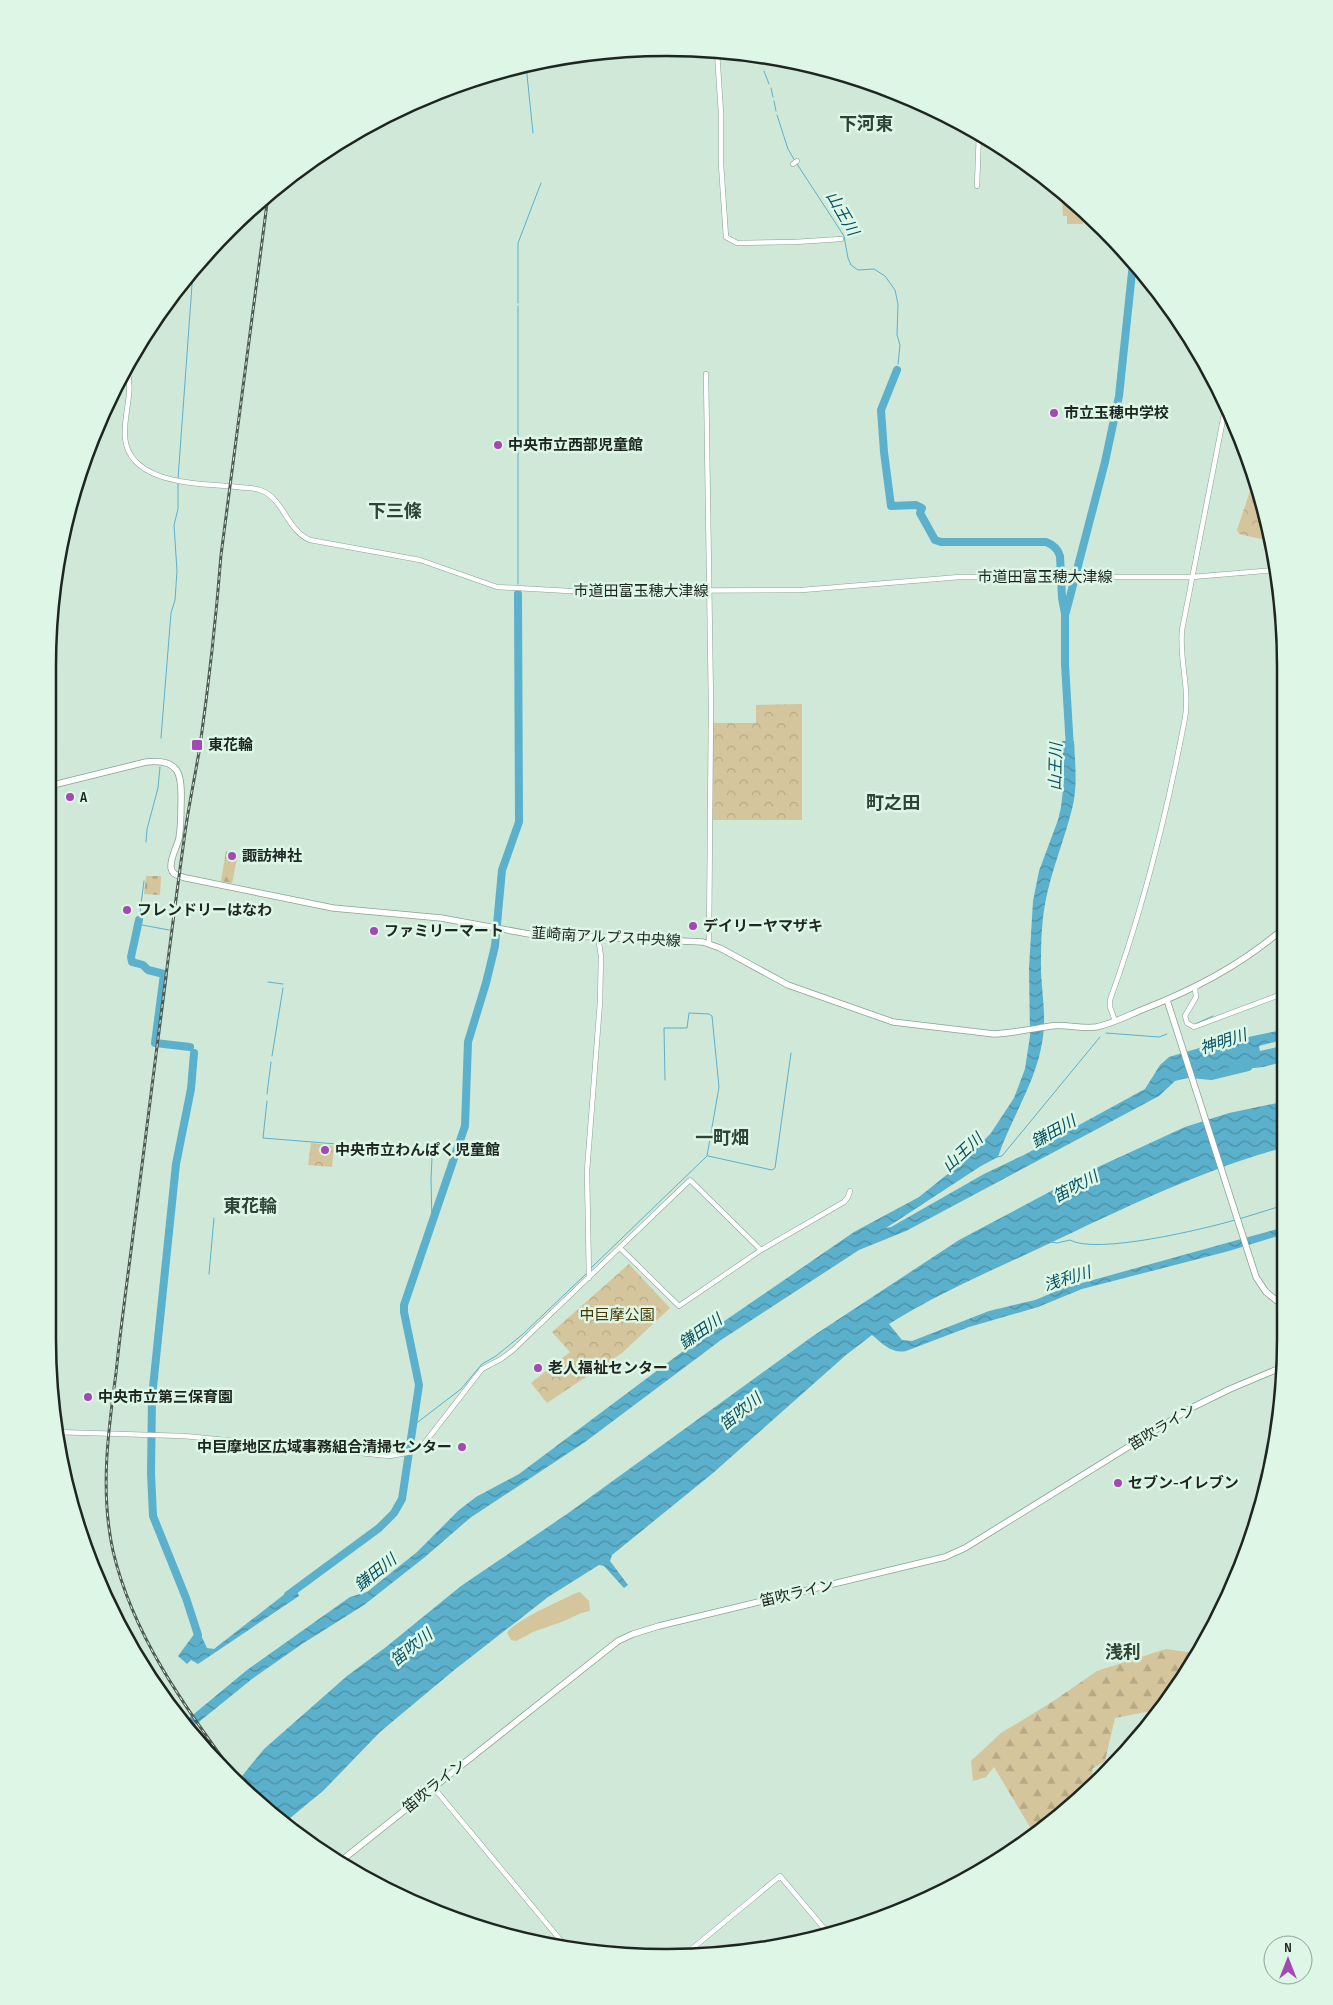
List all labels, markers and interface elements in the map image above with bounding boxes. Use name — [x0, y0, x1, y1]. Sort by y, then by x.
district label: 下河東 — [839, 114, 893, 135]
water label: 山王川 — [821, 188, 863, 241]
place label: 市立玉穂中学校 — [1064, 404, 1169, 423]
marker: 市立玉穂中学校 — [1048, 407, 1060, 419]
place label: 中央市立西部児童館 — [508, 436, 643, 455]
marker: 中央市立西部児童館 — [492, 439, 504, 451]
district label: 下三條 — [368, 501, 422, 522]
street label: 市道田富玉穂大津線 — [977, 568, 1113, 587]
street label: 市道田富玉穂大津線 — [573, 582, 709, 601]
place label: 東花輪 — [208, 736, 253, 755]
marker: 東花輪 — [190, 738, 204, 752]
water label: 山王川 — [1047, 741, 1066, 791]
place label: A — [79, 788, 88, 807]
marker: A — [64, 791, 76, 803]
district label: 町之田 — [866, 793, 920, 814]
place label: 諏訪神社 — [242, 847, 302, 866]
marker: 諏訪神社 — [226, 850, 238, 862]
place label: フレンドリーはなわ — [137, 901, 272, 920]
marker: フレンドリーはなわ — [121, 904, 133, 916]
place label: デイリーヤマザキ — [703, 917, 823, 936]
marker: デイリーヤマザキ — [687, 920, 699, 932]
place label: ファミリーマート — [384, 922, 504, 941]
street label: 韮崎南アルプス中央線 — [531, 924, 681, 951]
marker: ファミリーマート — [368, 925, 380, 937]
water label: 神明川 — [1198, 1025, 1251, 1059]
water label: 鎌田川 — [1028, 1111, 1081, 1152]
district label: 一町畑 — [695, 1128, 749, 1149]
water label: 山王川 — [939, 1128, 989, 1176]
place label: 中央市立わんぱく児童館 — [335, 1141, 500, 1160]
marker: 中央市立わんぱく児童館 — [319, 1144, 331, 1156]
water label: 笛吹川 — [1050, 1167, 1103, 1207]
district label: 東花輪 — [223, 1196, 277, 1217]
water label: 浅利川 — [1042, 1263, 1095, 1296]
park label: 中巨摩公園 — [579, 1306, 655, 1325]
water label: 鎌田川 — [676, 1310, 728, 1354]
place label: 老人福祉センター — [548, 1359, 668, 1378]
marker: 老人福祉センター — [532, 1362, 544, 1374]
place label: 中央市立第三保育園 — [98, 1388, 233, 1407]
water label: 笛吹川 — [716, 1388, 767, 1435]
marker: 中央市立第三保育園 — [82, 1391, 94, 1403]
street label: 笛吹ライン — [1125, 1400, 1199, 1455]
place label: 中巨摩地区広域事務組合清掃センター — [197, 1438, 452, 1457]
marker: 中巨摩地区広域事務組合清掃センター — [456, 1441, 468, 1453]
place label: セブン-イレブン — [1128, 1474, 1239, 1493]
marker: セブン-イレブン — [1112, 1477, 1124, 1489]
water label: 鎌田川 — [351, 1549, 402, 1596]
street label: 笛吹ライン — [758, 1576, 836, 1611]
water label: 笛吹川 — [387, 1624, 438, 1671]
district label: 浅利 — [1105, 1642, 1141, 1663]
street label: 笛吹ライン — [399, 1755, 469, 1817]
north arrow — [1263, 1935, 1313, 1985]
text: N — [1284, 1939, 1292, 1956]

